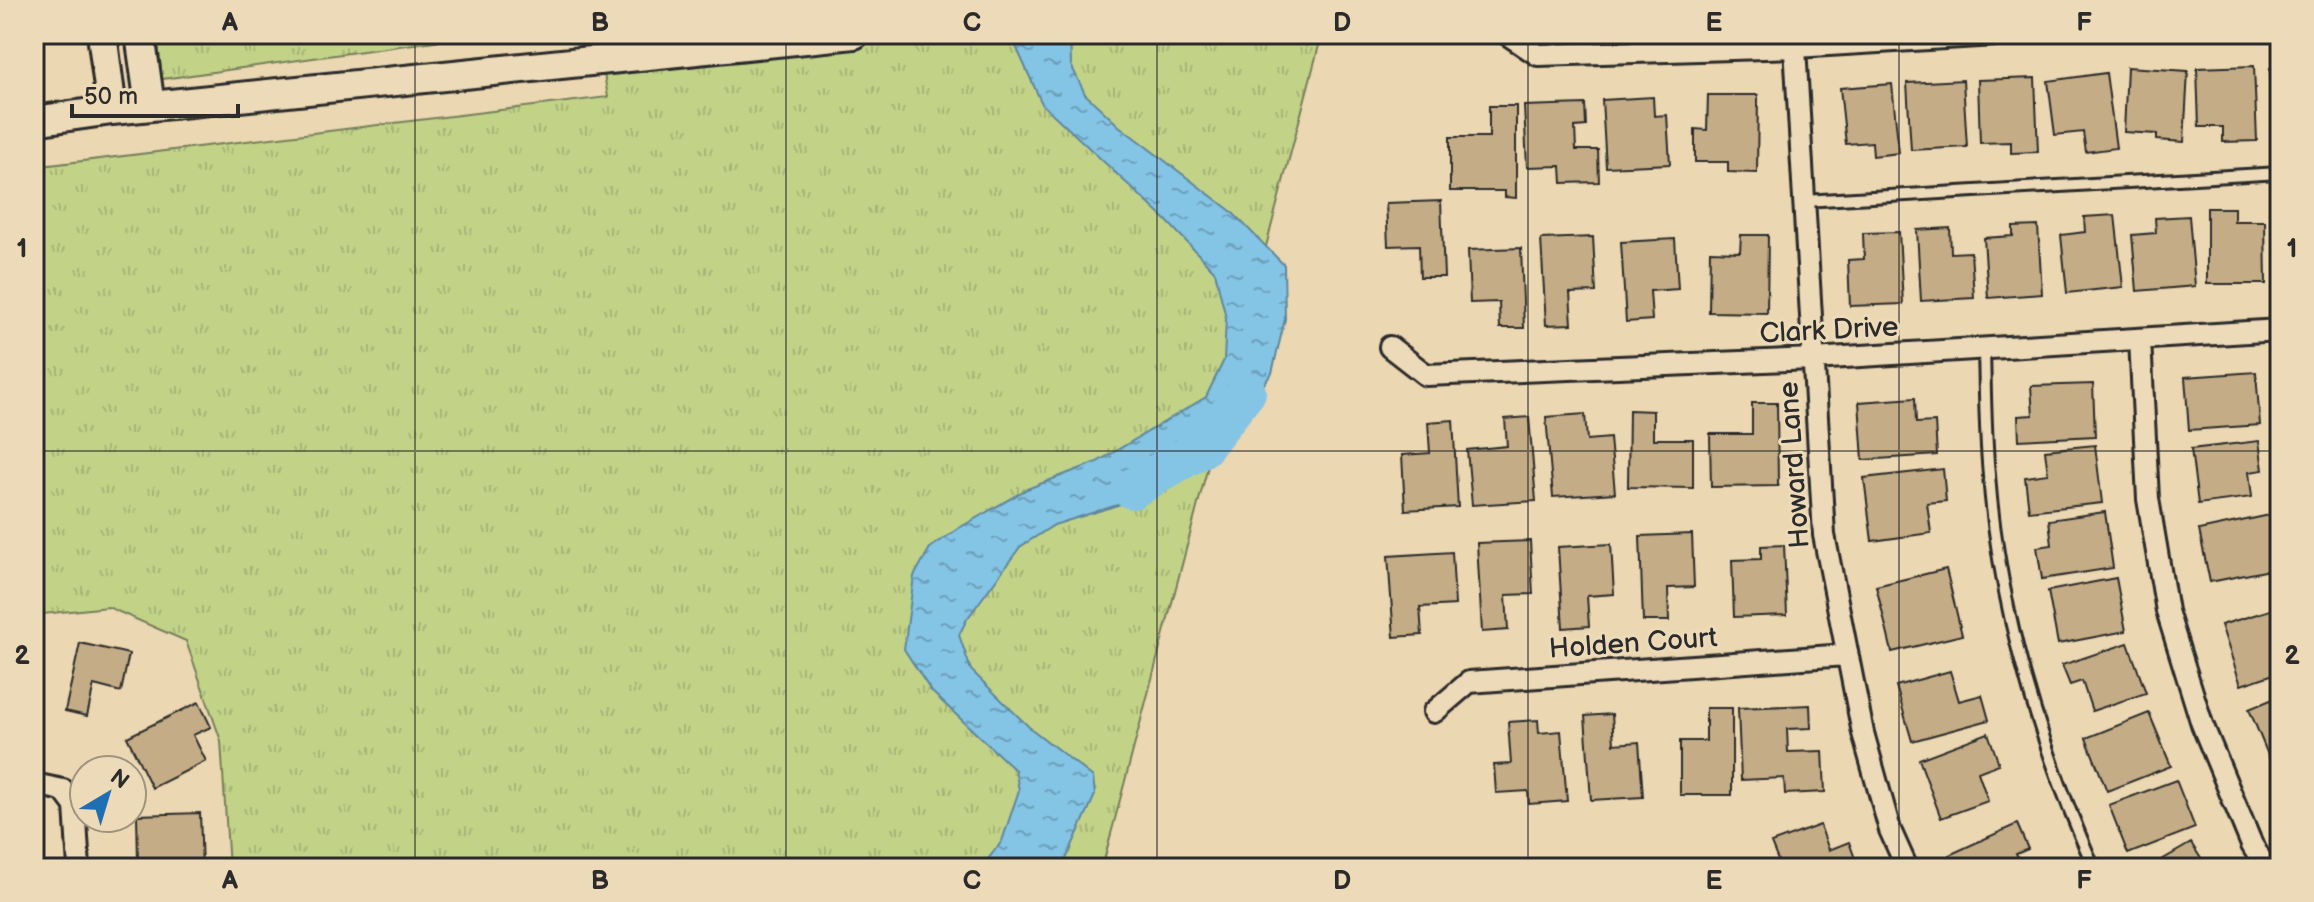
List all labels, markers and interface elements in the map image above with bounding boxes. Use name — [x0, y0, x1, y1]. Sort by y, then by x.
text: A — [221, 8, 238, 39]
text: B — [591, 8, 609, 39]
text: C — [963, 8, 981, 39]
text: D — [1333, 8, 1351, 39]
text: E — [1706, 8, 1723, 39]
text: F — [2076, 8, 2092, 39]
scale bar — [72, 68, 238, 118]
text: 50 m — [84, 82, 138, 111]
text: 1 — [17, 234, 27, 265]
text: 1 — [2287, 234, 2297, 265]
street label: Clark Drive — [1759, 310, 1899, 351]
street label: Howard Lane — [1772, 380, 1817, 549]
street label: Holden Court — [1548, 621, 1719, 666]
text: 2 — [14, 641, 30, 672]
text: 2 — [2284, 641, 2300, 672]
north arrow — [68, 754, 148, 834]
text: N — [105, 764, 134, 795]
text: A — [221, 866, 238, 897]
text: B — [591, 866, 609, 897]
text: C — [963, 866, 981, 897]
text: D — [1333, 866, 1351, 897]
text: E — [1706, 866, 1723, 897]
text: F — [2076, 866, 2092, 897]

